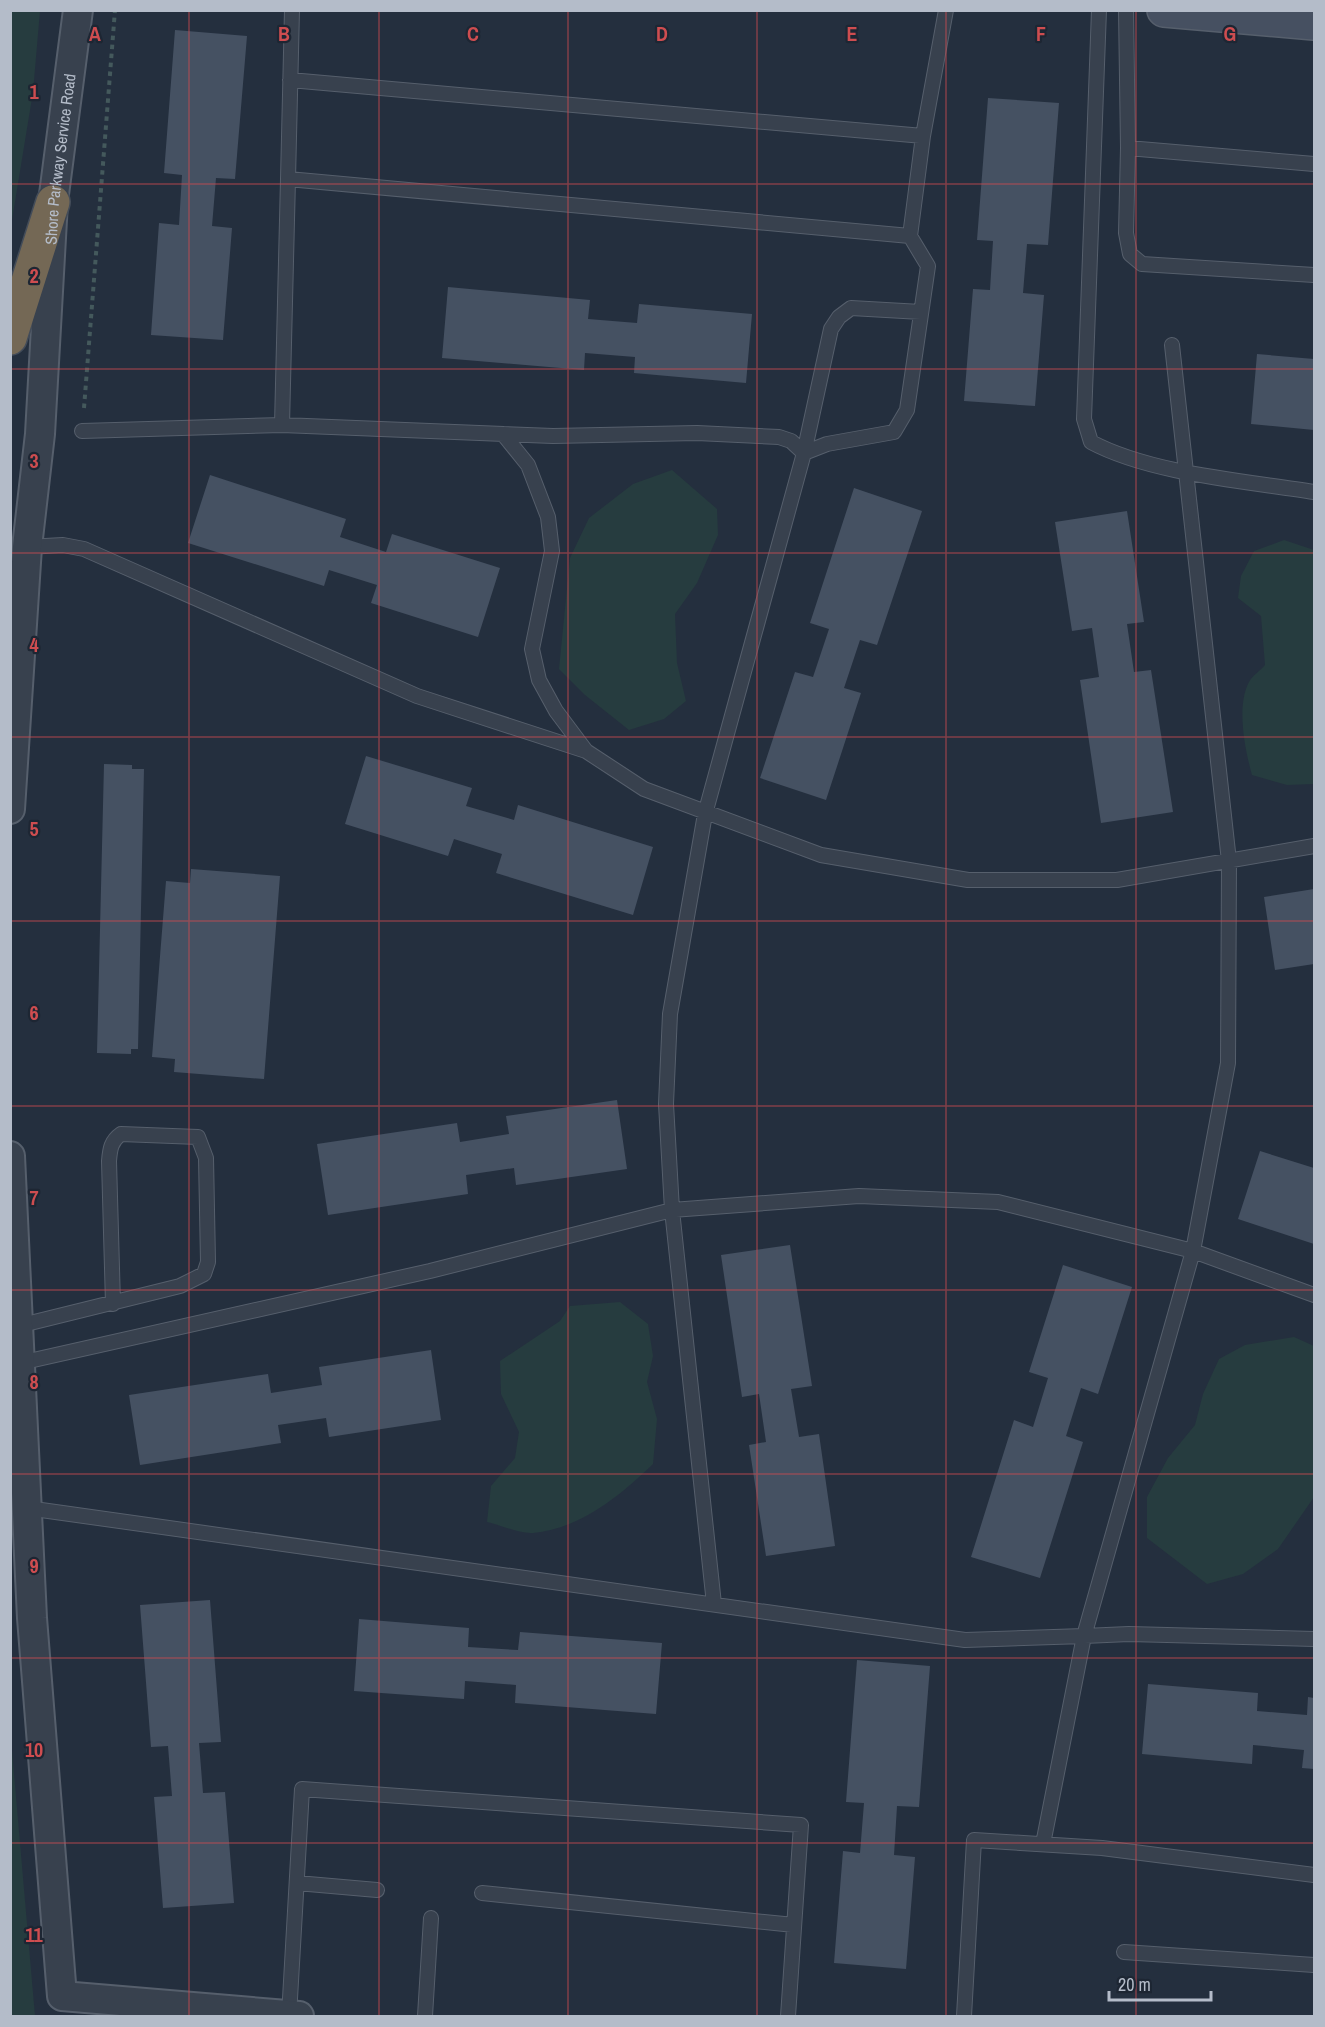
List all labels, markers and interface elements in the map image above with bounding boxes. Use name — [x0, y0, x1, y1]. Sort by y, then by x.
text: A — [89, 20, 101, 47]
text: B — [278, 20, 290, 47]
text: C — [467, 20, 479, 47]
text: D — [656, 20, 668, 47]
text: E — [847, 20, 858, 47]
text: F — [1036, 20, 1046, 47]
text: G — [1224, 20, 1236, 47]
street label: Shore Parkway Service Road — [40, 72, 81, 245]
text: 1 — [29, 78, 39, 105]
text: 2 — [29, 262, 39, 289]
text: 3 — [29, 447, 39, 474]
text: 4 — [29, 631, 39, 658]
text: 5 — [29, 815, 39, 842]
text: 6 — [29, 999, 39, 1026]
text: 7 — [29, 1184, 39, 1211]
text: 8 — [29, 1368, 39, 1395]
text: 9 — [29, 1552, 39, 1579]
text: 10 — [25, 1736, 43, 1763]
text: 11 — [25, 1921, 44, 1948]
scale bar — [1109, 1964, 1211, 2002]
text: 20 m — [1118, 1972, 1151, 1997]

